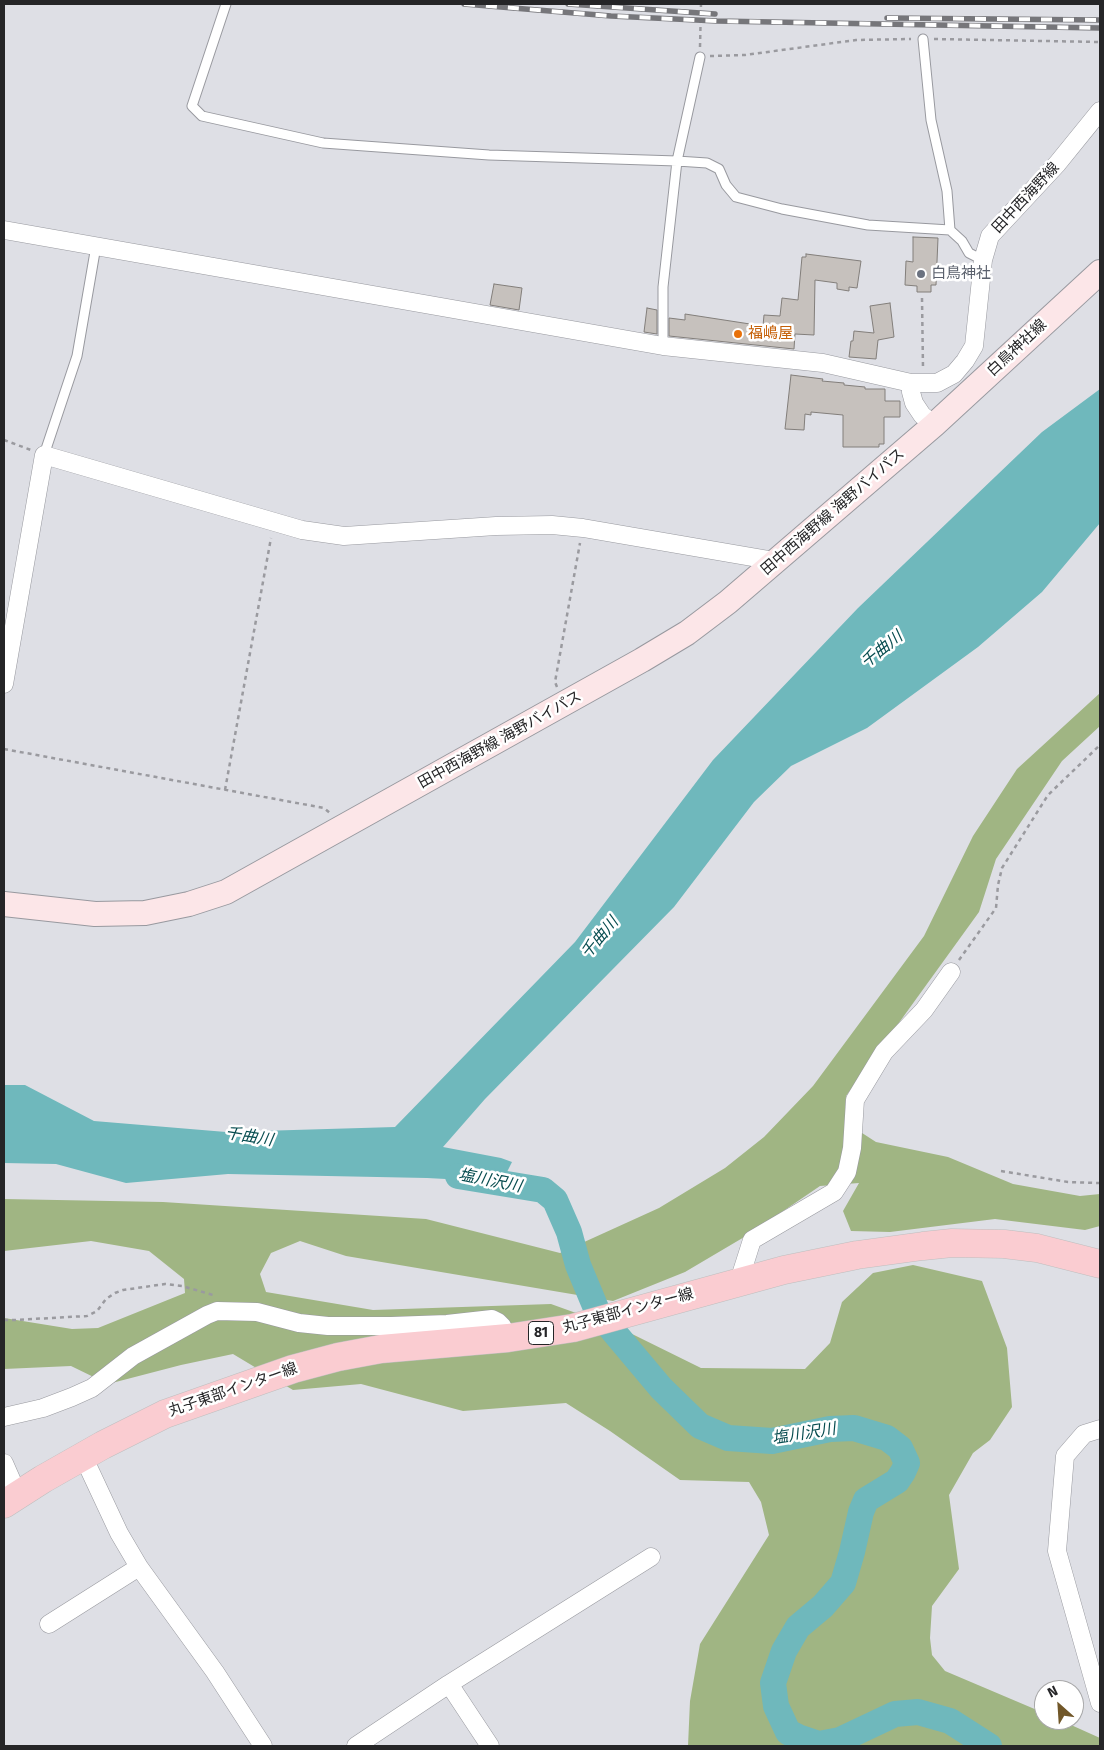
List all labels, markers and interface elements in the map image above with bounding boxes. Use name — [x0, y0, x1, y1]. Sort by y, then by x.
street label: 田中西海野線 — [989, 159, 1063, 237]
place label: 白鳥神社 — [931, 265, 991, 283]
marker: 白鳥神社 — [915, 268, 927, 280]
street label: 白鳥神社線 — [983, 316, 1051, 380]
place label: 福嶋屋 — [748, 325, 793, 343]
marker: 福嶋屋 — [732, 328, 744, 340]
street label: 田中西海野線 海野バイパス — [758, 445, 908, 579]
water label: 千曲川 — [857, 627, 907, 673]
street label: 田中西海野線 海野バイパス — [415, 688, 585, 792]
water label: 千曲川 — [577, 913, 623, 963]
water label: 千曲川 — [224, 1124, 274, 1150]
water label: 塩川沢川 — [457, 1165, 523, 1197]
street label: 丸子東部インター線 — [560, 1285, 696, 1337]
road number: 81 — [528, 1322, 554, 1345]
street label: 丸子東部インター線 — [166, 1360, 300, 1420]
water label: 塩川沢川 — [771, 1420, 837, 1448]
north arrow — [1034, 1680, 1084, 1730]
text: N — [1045, 1682, 1061, 1702]

